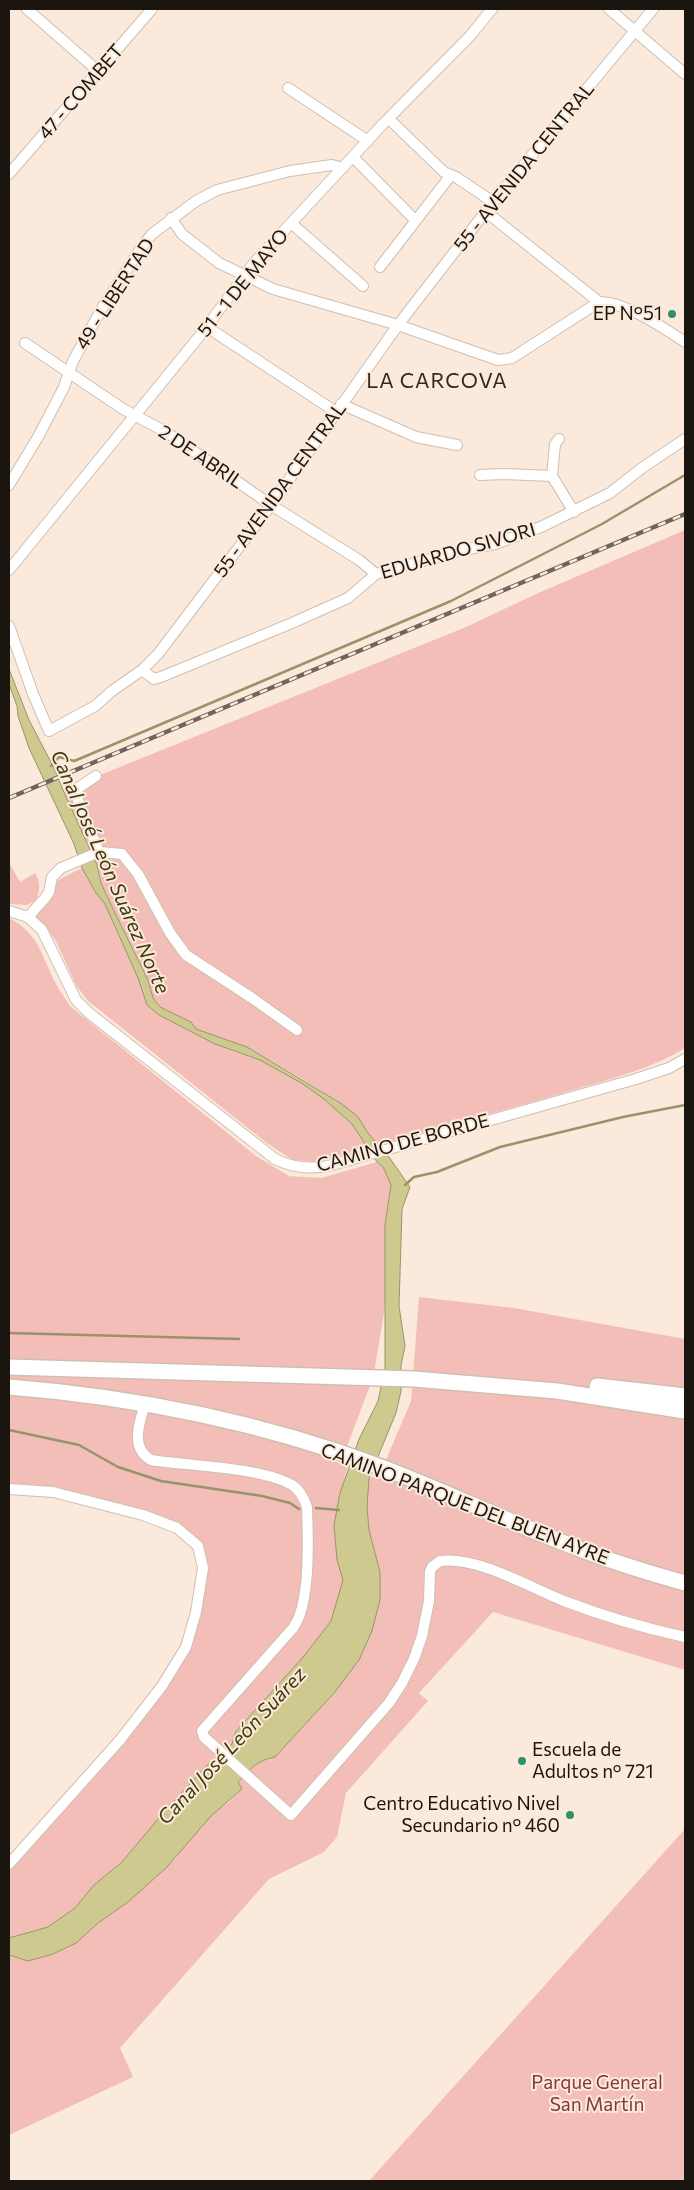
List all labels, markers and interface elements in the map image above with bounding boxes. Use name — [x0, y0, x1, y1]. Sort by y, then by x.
street label: 47 - COMBET — [34, 40, 128, 144]
street label: 55 - AVENIDA CENTRAL — [449, 78, 599, 256]
street label: 51 - 1 DE MAYO — [193, 225, 293, 341]
street label: 49 - LIBERTAD — [71, 234, 159, 354]
place label: EP N°51 — [593, 303, 662, 325]
marker: EP N°51 — [666, 308, 678, 320]
district label: LA CARCOVA — [365, 368, 509, 394]
street label: 55 - AVENIDA CENTRAL — [209, 398, 351, 582]
street label: 2 DE ABRIL — [154, 420, 248, 494]
street label: EDUARDO SIVORI — [378, 518, 538, 584]
water label: Canal José León Suárez Norte — [45, 746, 175, 998]
street label: CAMINO DE BORDE — [314, 1109, 492, 1177]
street label: CAMINO PARQUE DEL BUEN AYRE — [318, 1438, 612, 1570]
water label: Canal José León Suárez — [153, 1662, 311, 1830]
place label: Escuela de Adultos nº 721 — [532, 1739, 654, 1783]
marker: Escuela de Adultos nº 721 — [516, 1755, 528, 1767]
place label: Centro Educativo Nivel Secundario nº 460 — [363, 1793, 560, 1837]
marker: Centro Educativo Nivel Secundario nº 460 — [564, 1809, 576, 1821]
park label: Parque General San Martín — [531, 2072, 663, 2116]

